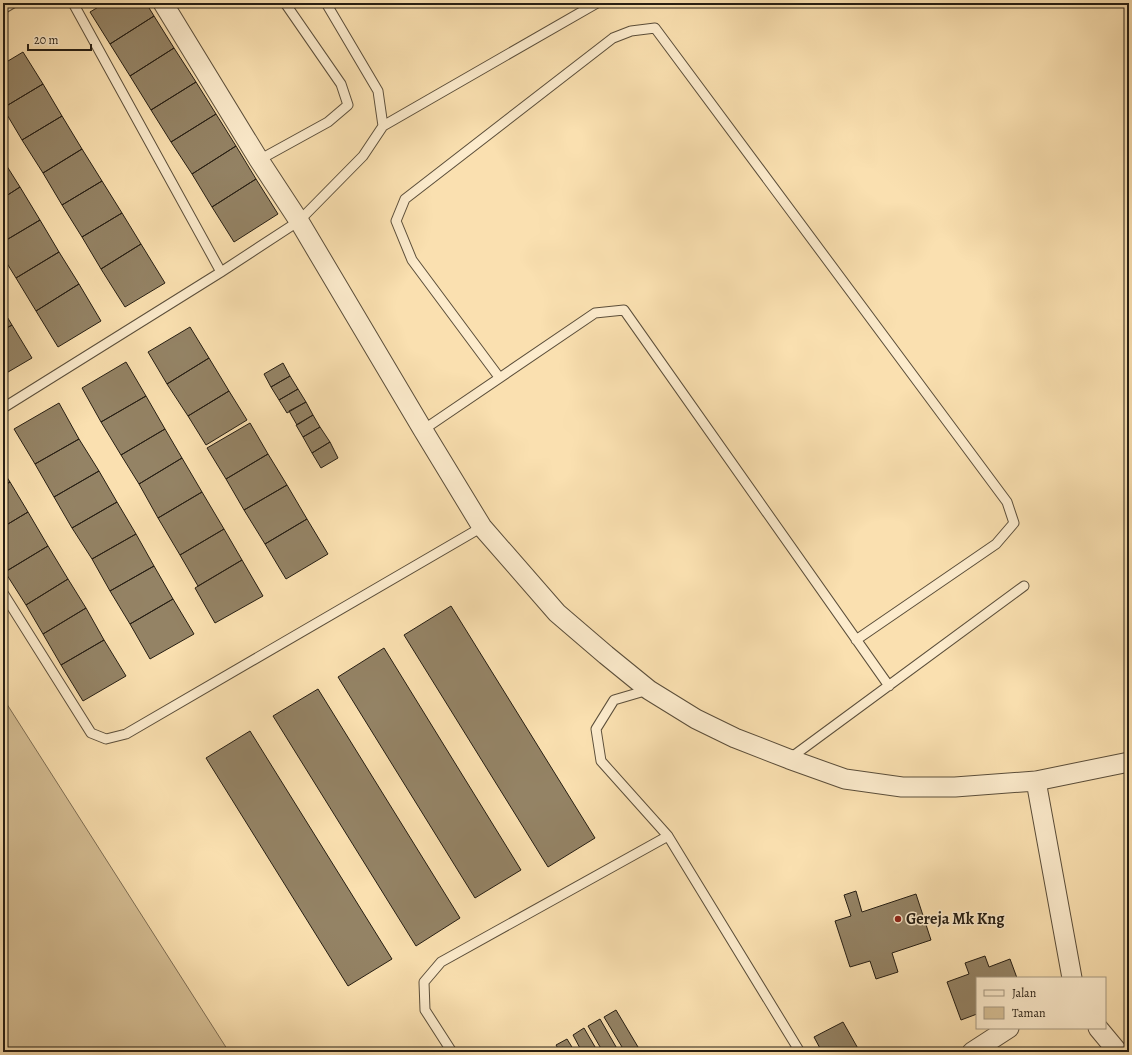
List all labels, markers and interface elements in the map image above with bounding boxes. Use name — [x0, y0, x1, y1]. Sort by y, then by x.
scale bar — [28, 26, 91, 52]
text: 20 m — [34, 32, 58, 48]
place label: Gereja Mk Kng — [906, 908, 1005, 930]
marker: Gereja Mk Kng — [893, 914, 903, 924]
legend — [976, 977, 1106, 1029]
text: Jalan — [1012, 985, 1037, 1001]
text: Taman — [1012, 1005, 1046, 1021]

